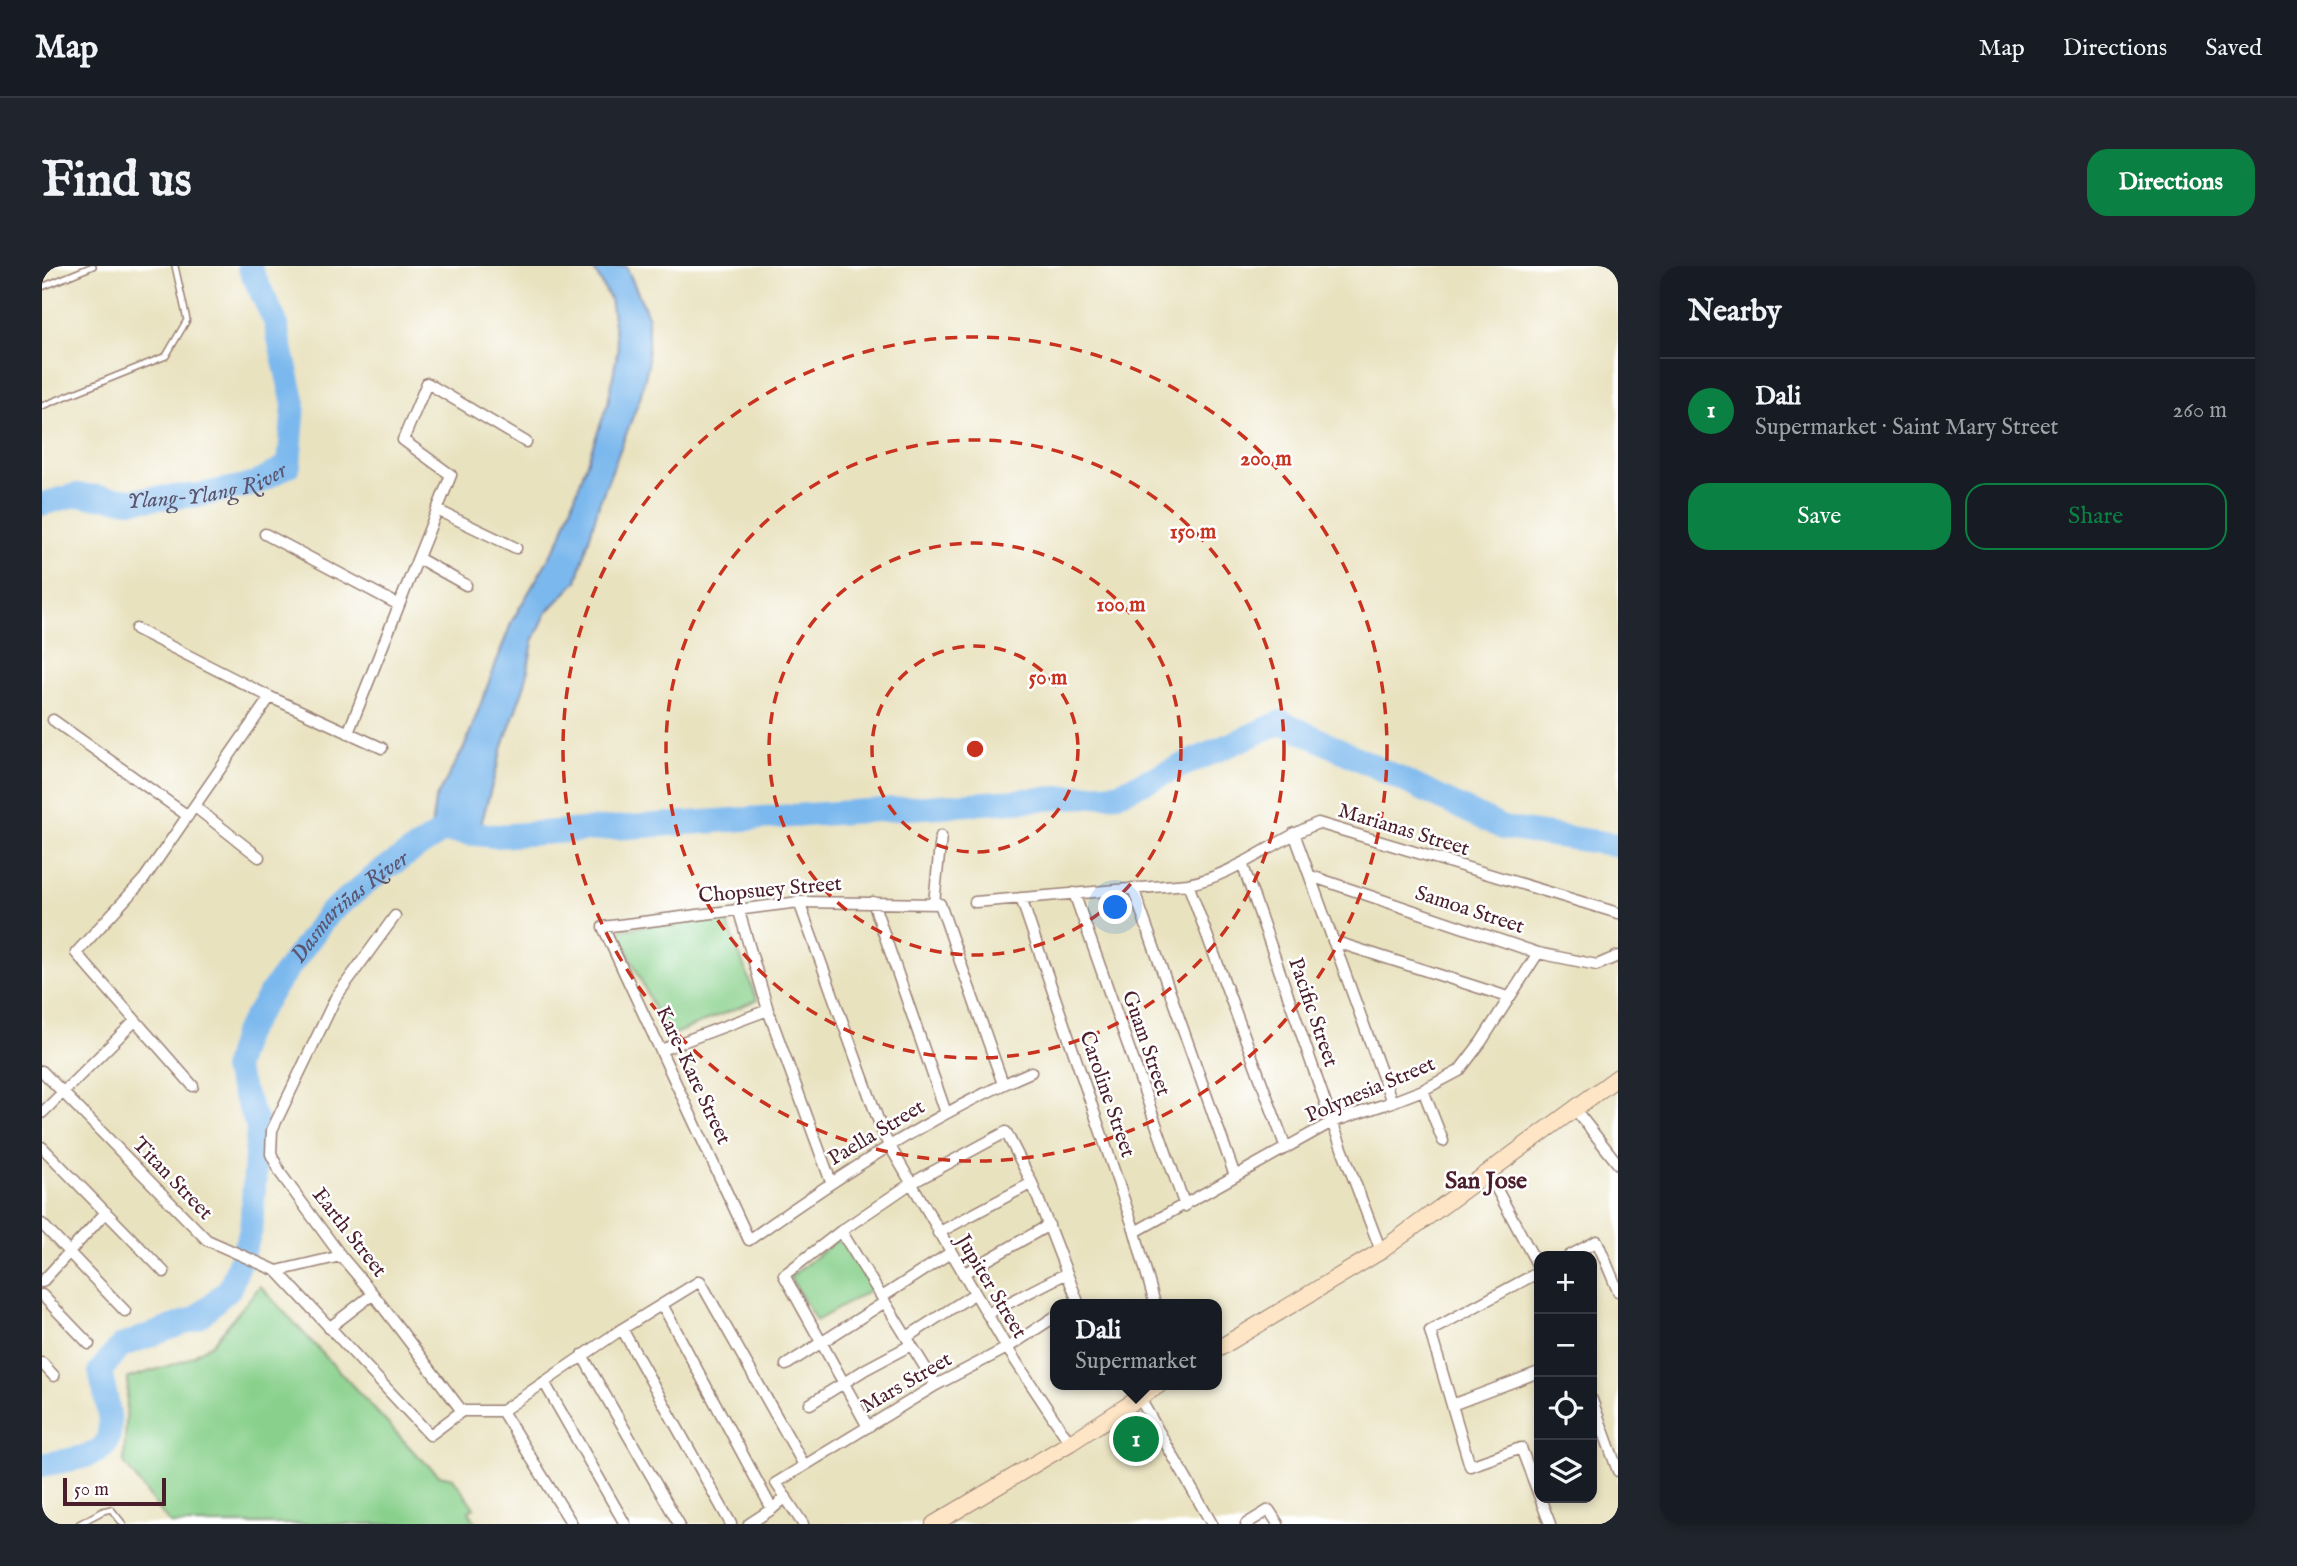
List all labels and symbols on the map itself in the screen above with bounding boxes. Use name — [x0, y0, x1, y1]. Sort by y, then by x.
text: 200 m — [1240, 446, 1292, 473]
water label: Ylang-Ylang River — [126, 456, 293, 516]
text: 150 m — [1170, 519, 1217, 546]
text: 100 m — [1096, 592, 1146, 619]
text: 50 m — [1029, 665, 1068, 692]
centre of rings — [963, 737, 987, 761]
street label: Marianas Street — [1335, 798, 1472, 863]
water label: Dasmariñas River — [284, 844, 415, 969]
street label: Chopsuey Street — [697, 871, 843, 910]
street label: Samoa Street — [1412, 880, 1528, 941]
your location — [1098, 890, 1132, 924]
street label: Pacific Street — [1281, 954, 1344, 1071]
street label: Guam Street — [1115, 987, 1176, 1100]
street label: Kare-Kare Street — [649, 1002, 737, 1149]
street label: Caroline Street — [1072, 1028, 1141, 1161]
street label: Polynesia Street — [1302, 1051, 1440, 1130]
street label: Paella Street — [824, 1094, 930, 1173]
street label: Titan Street — [126, 1132, 218, 1226]
district label: San Jose — [1445, 1166, 1527, 1197]
street label: Earth Street — [305, 1183, 392, 1283]
street label: Jupiter Street — [948, 1228, 1032, 1344]
street label: Mars Street — [856, 1346, 957, 1420]
pin: 1 — [1113, 1413, 1159, 1465]
scale bar — [63, 1475, 166, 1507]

